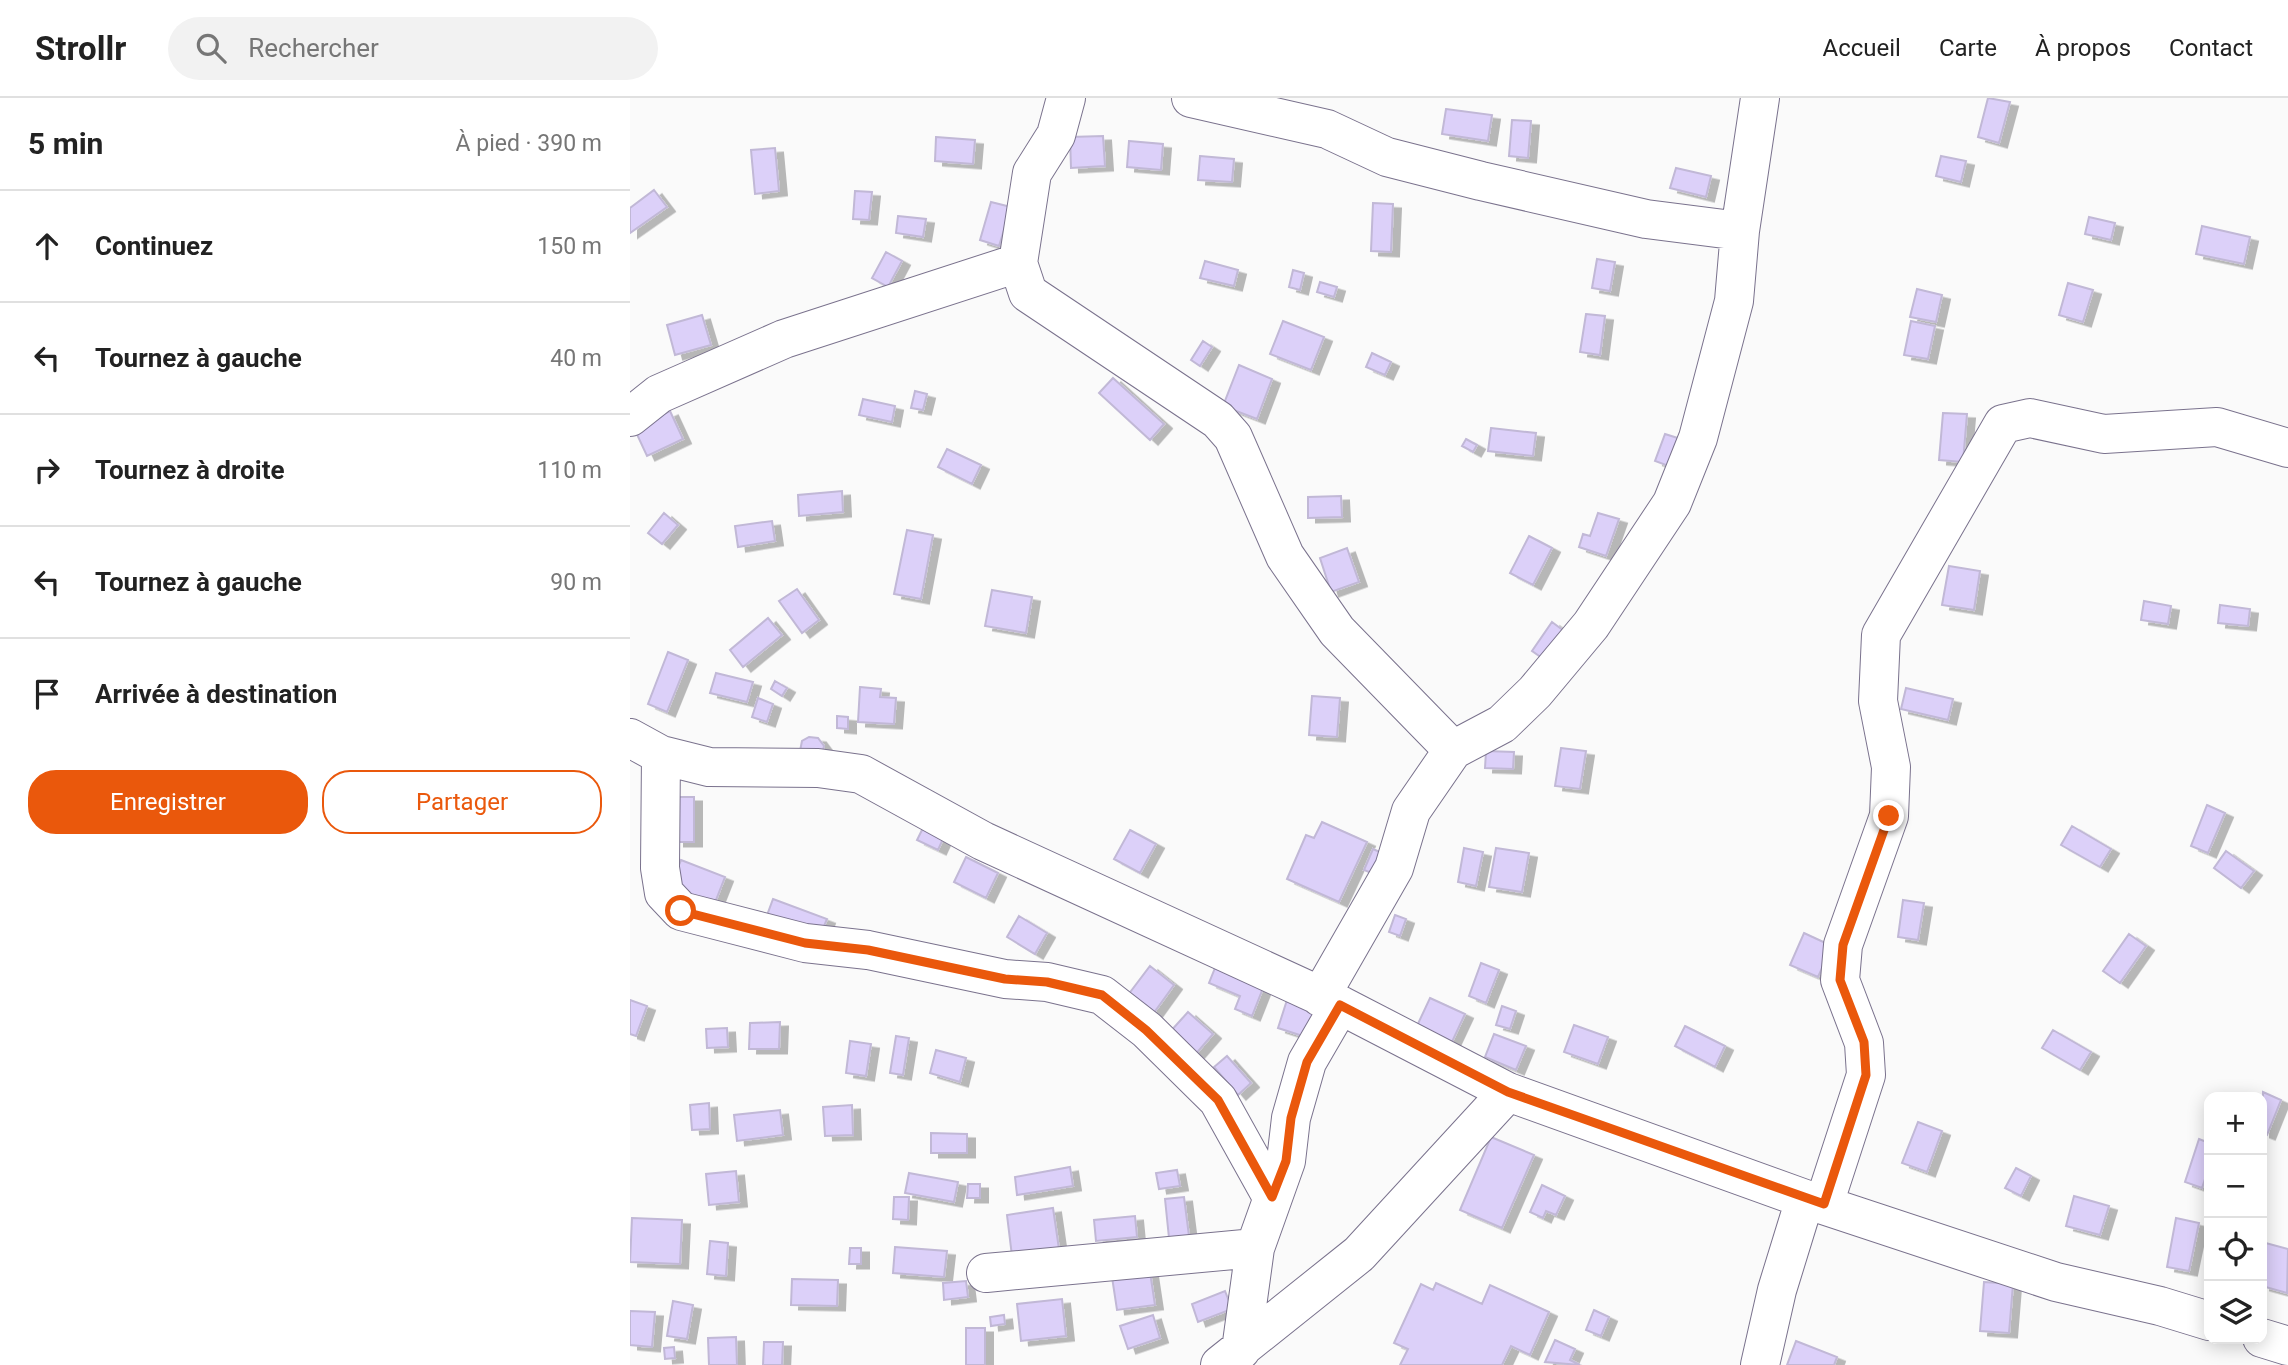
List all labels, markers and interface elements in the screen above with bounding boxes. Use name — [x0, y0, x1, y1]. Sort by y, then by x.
search box — [168, 17, 658, 80]
text: Strollr — [35, 29, 126, 68]
icon: search — [192, 29, 230, 67]
text: Rechercher — [248, 33, 379, 63]
text: Accueil — [1822, 34, 1901, 62]
text: Carte — [1939, 34, 1997, 62]
text: À propos — [2035, 34, 2131, 62]
text: Contact — [2169, 34, 2253, 62]
text: 5 min — [28, 126, 103, 161]
text: À pied · 390 m — [456, 130, 602, 157]
icon: ahead — [28, 227, 66, 265]
text: Continuez — [95, 231, 213, 261]
text: 150 m — [537, 233, 602, 260]
icon: left — [28, 339, 66, 377]
text: Tournez à gauche — [95, 343, 302, 373]
text: 40 m — [550, 345, 602, 372]
icon: right — [28, 451, 66, 489]
text: Tournez à droite — [95, 455, 285, 485]
text: 110 m — [537, 457, 602, 484]
icon: left — [28, 563, 66, 601]
text: Tournez à gauche — [95, 567, 302, 597]
text: 90 m — [550, 569, 602, 596]
icon: arrive — [28, 675, 66, 713]
text: Arrivée à destination — [95, 679, 337, 709]
button: Enregistrer — [28, 770, 308, 834]
button: Partager — [322, 770, 602, 834]
route end — [1873, 800, 1904, 831]
route start — [665, 895, 696, 926]
map controls — [2204, 1092, 2267, 1344]
button: + — [2204, 1092, 2267, 1155]
button: − — [2204, 1155, 2267, 1218]
button: locate — [2204, 1218, 2267, 1281]
button: layers — [2204, 1281, 2267, 1344]

